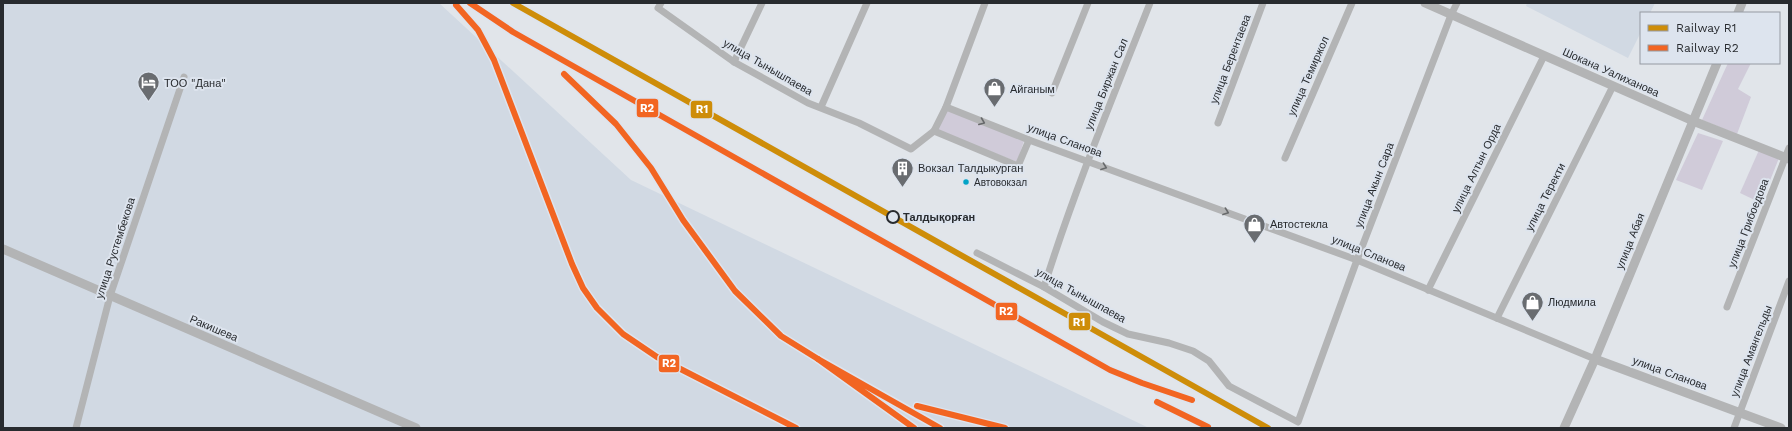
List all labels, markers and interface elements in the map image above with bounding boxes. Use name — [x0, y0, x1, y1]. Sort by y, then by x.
street label: улица Берентаева — [1207, 12, 1254, 106]
legend — [1640, 12, 1780, 64]
text: Railway R1 — [1676, 21, 1736, 35]
street label: улица Темиржол — [1285, 34, 1332, 118]
street label: улица Тынышпаева — [721, 37, 815, 99]
street label: улица Биржан Сал — [1082, 37, 1131, 132]
text: Railway R2 — [1676, 41, 1739, 55]
street label: Шокана Уалиханова — [1560, 45, 1662, 100]
hotel icon: ТОО "Дана" — [135, 70, 161, 103]
shop icon: Айганым — [982, 76, 1008, 109]
place label: ТОО "Дана" — [164, 77, 226, 90]
place label: Айганым — [1010, 83, 1055, 96]
line badge: R2 — [636, 98, 659, 118]
line badge: R1 — [690, 100, 713, 119]
text: R2 — [640, 102, 655, 115]
text: R1 — [696, 103, 708, 116]
one-way arrow — [978, 117, 985, 125]
street label: улица Сланова — [1026, 121, 1105, 160]
street label: улица Алтын Орда — [1449, 121, 1504, 215]
street label: улица Акын Сара — [1352, 140, 1397, 230]
building icon: Вокзал Талдыкурган — [890, 155, 916, 188]
street label: улица Теректи — [1523, 161, 1568, 233]
place label: Вокзал Талдыкурган — [918, 162, 1023, 175]
one-way arrow — [1100, 163, 1107, 171]
street label: улица Грибоедова — [1726, 176, 1772, 270]
marker: Автовокзал — [961, 177, 971, 187]
place label: Автовокзал — [974, 177, 1027, 188]
street label: улица Рустембекова — [93, 195, 138, 301]
one-way arrow — [1222, 208, 1229, 216]
marker: Талдықорған — [886, 210, 900, 224]
place label: Талдықорған — [903, 211, 975, 224]
shop icon: Автостекла — [1241, 211, 1267, 244]
street label: улица Абая — [1613, 211, 1648, 271]
place label: Автостекла — [1270, 218, 1329, 231]
street label: улица Сланова — [1330, 233, 1408, 275]
street label: улица Тынышпаева — [1033, 265, 1129, 326]
shop icon: Людмила — [1519, 289, 1545, 322]
place label: Людмила — [1548, 296, 1597, 309]
line badge: R2 — [995, 302, 1018, 321]
street label: улица Амангельды — [1728, 303, 1775, 399]
text: R2 — [999, 305, 1014, 318]
line badge: R1 — [1068, 312, 1091, 331]
street label: Ракишева — [188, 313, 241, 345]
text: R1 — [1073, 316, 1085, 329]
line badge: R2 — [658, 354, 680, 373]
street label: улица Сланова — [1631, 354, 1710, 393]
text: R2 — [662, 357, 677, 370]

